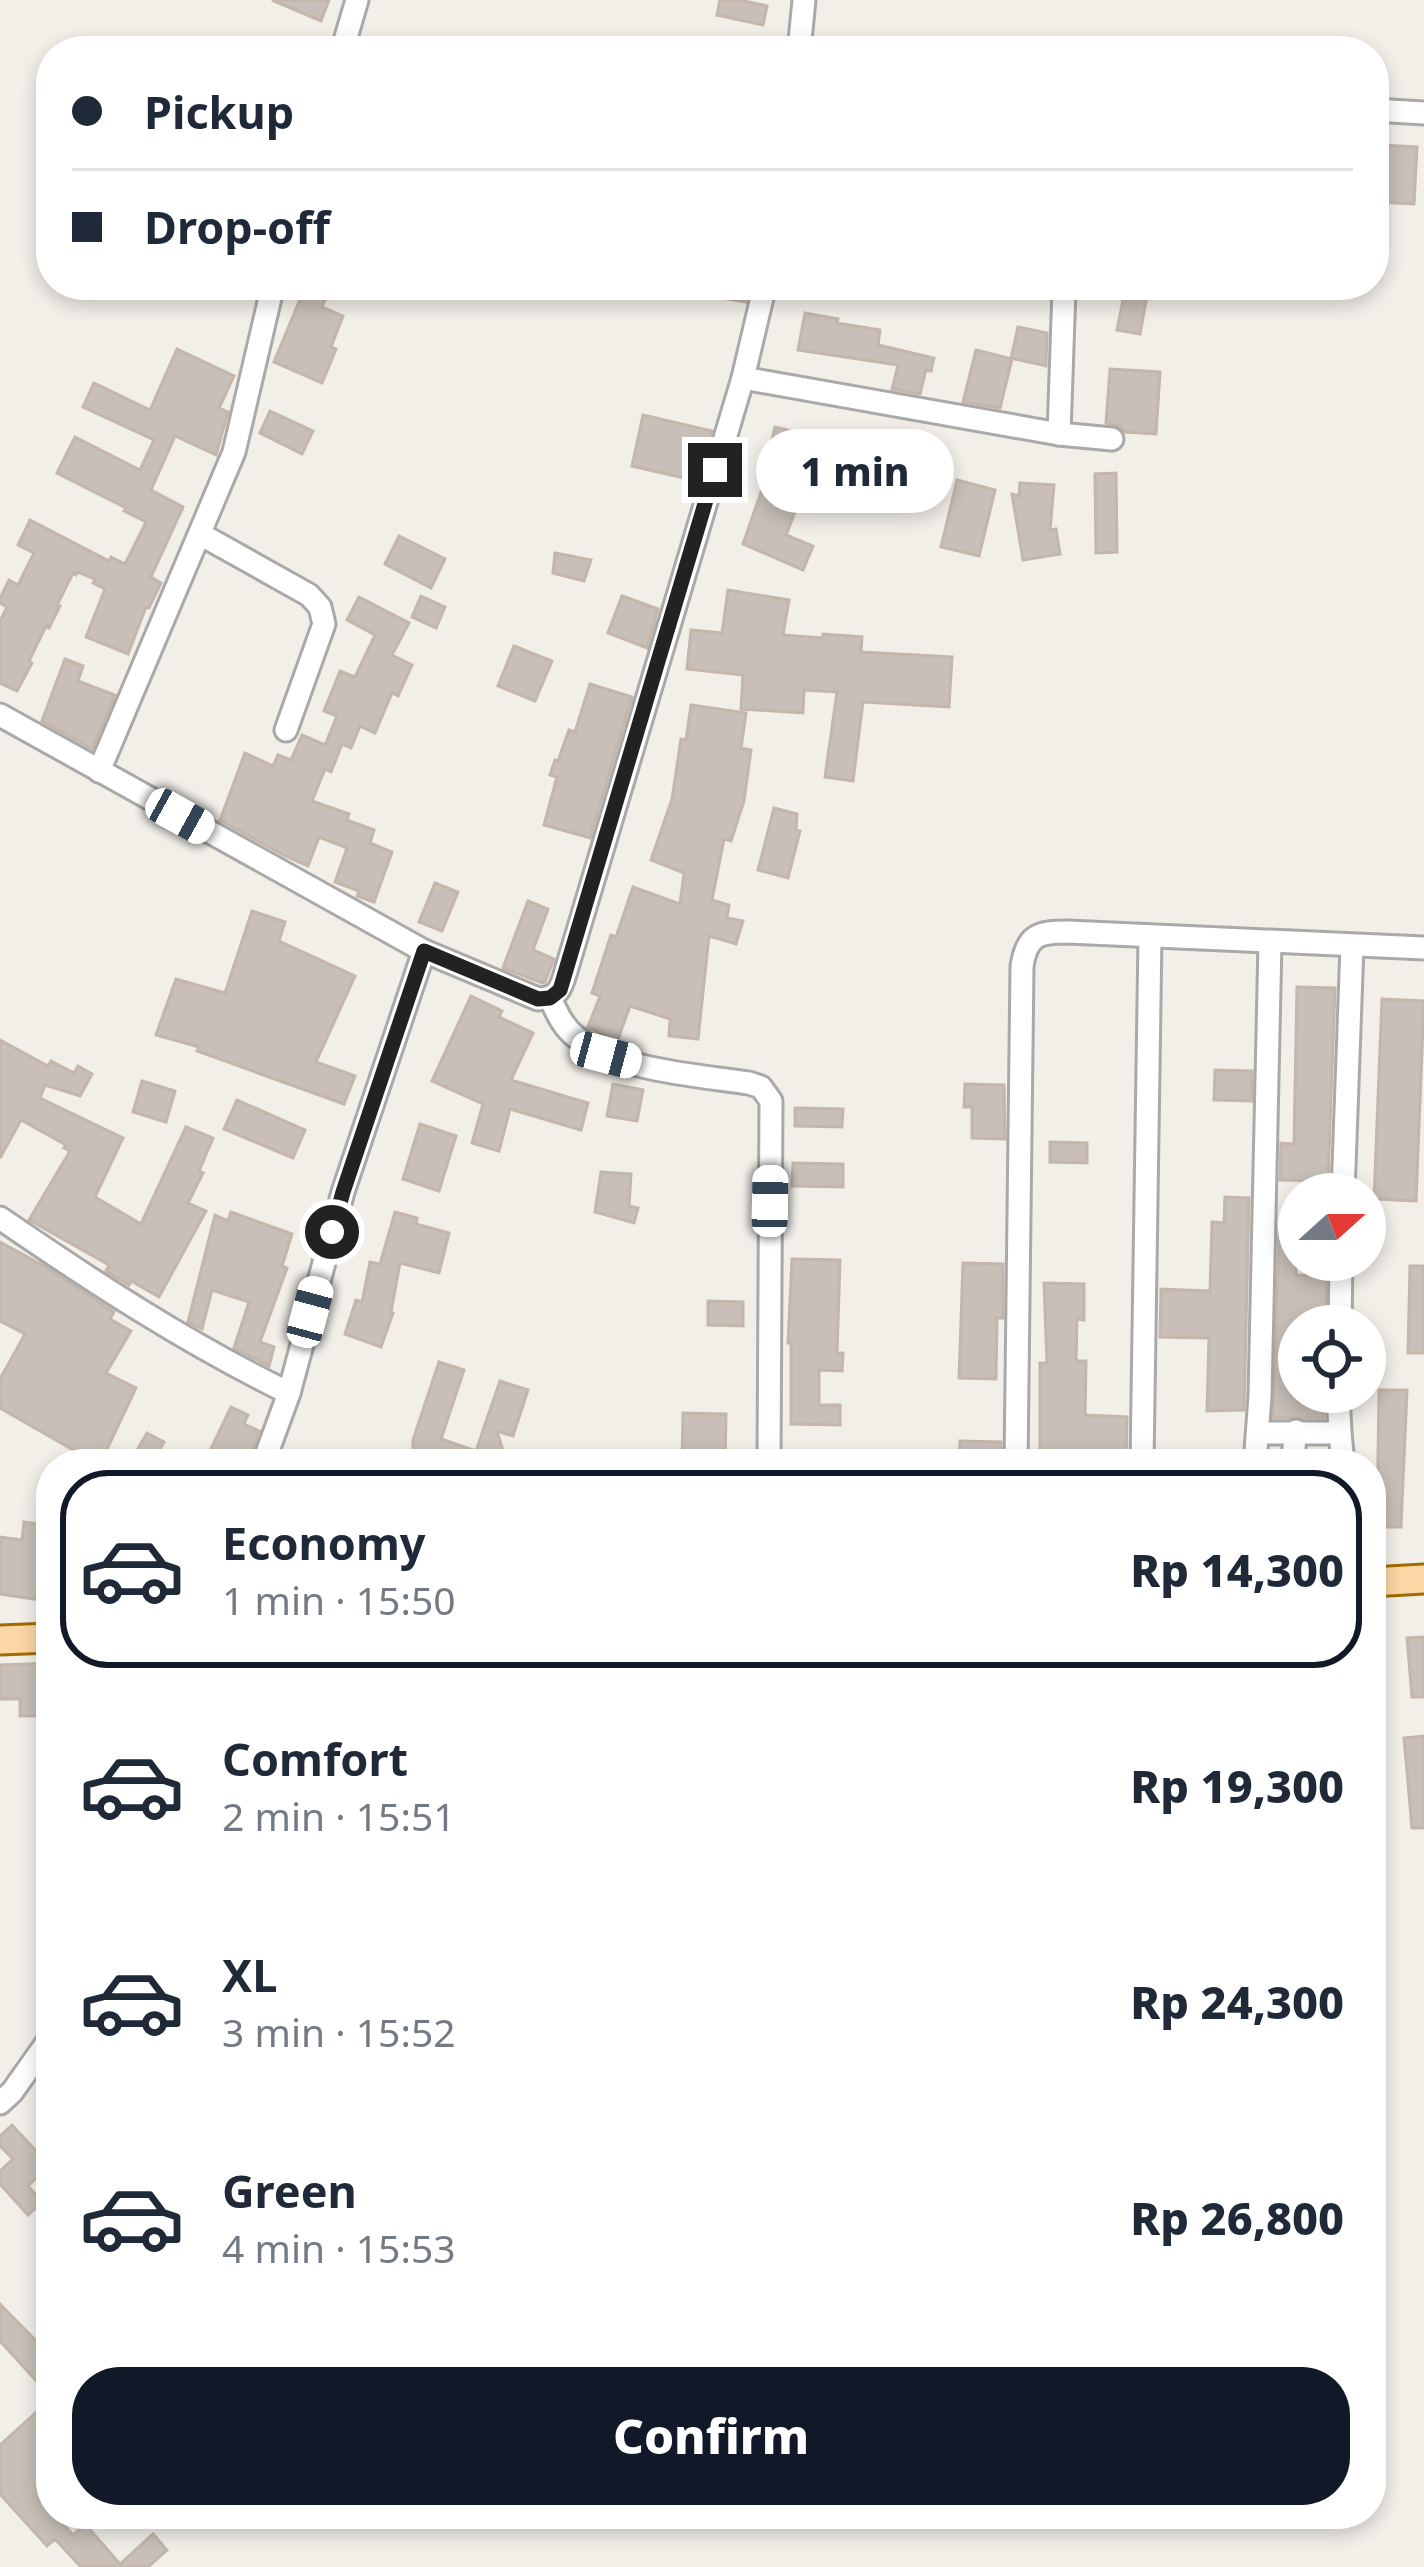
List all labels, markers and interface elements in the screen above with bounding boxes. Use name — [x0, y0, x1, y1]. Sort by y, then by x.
text: Pickup — [144, 81, 294, 142]
text: Drop-off — [144, 196, 330, 257]
callout: 1 min — [757, 428, 955, 512]
route end — [688, 443, 742, 497]
text: 1 min — [801, 444, 909, 497]
car — [140, 783, 220, 849]
car — [567, 1028, 645, 1082]
car — [751, 1165, 789, 1237]
north arrow — [1278, 1173, 1386, 1281]
map controls — [1278, 1173, 1386, 1413]
route start — [305, 1205, 359, 1259]
car — [283, 1273, 337, 1351]
button: locate — [1278, 1305, 1386, 1413]
text: Economy — [222, 1512, 426, 1573]
icon: car — [78, 1515, 186, 1623]
text: Rp 14,300 — [1130, 1539, 1344, 1600]
text: 1 min · 15:50 — [222, 1573, 456, 1626]
text: Comfort — [222, 1728, 408, 1789]
icon: car — [78, 1731, 186, 1839]
text: Rp 19,300 — [1130, 1755, 1344, 1816]
text: 2 min · 15:51 — [222, 1789, 456, 1842]
text: XL — [222, 1944, 277, 2005]
icon: car — [78, 1947, 186, 2055]
text: Rp 24,300 — [1130, 1971, 1344, 2032]
text: 3 min · 15:52 — [222, 2005, 456, 2058]
text: Green — [222, 2160, 357, 2221]
icon: car — [78, 2163, 186, 2271]
text: Rp 26,800 — [1130, 2187, 1344, 2248]
text: 4 min · 15:53 — [222, 2221, 456, 2274]
button: Confirm — [72, 2367, 1350, 2505]

